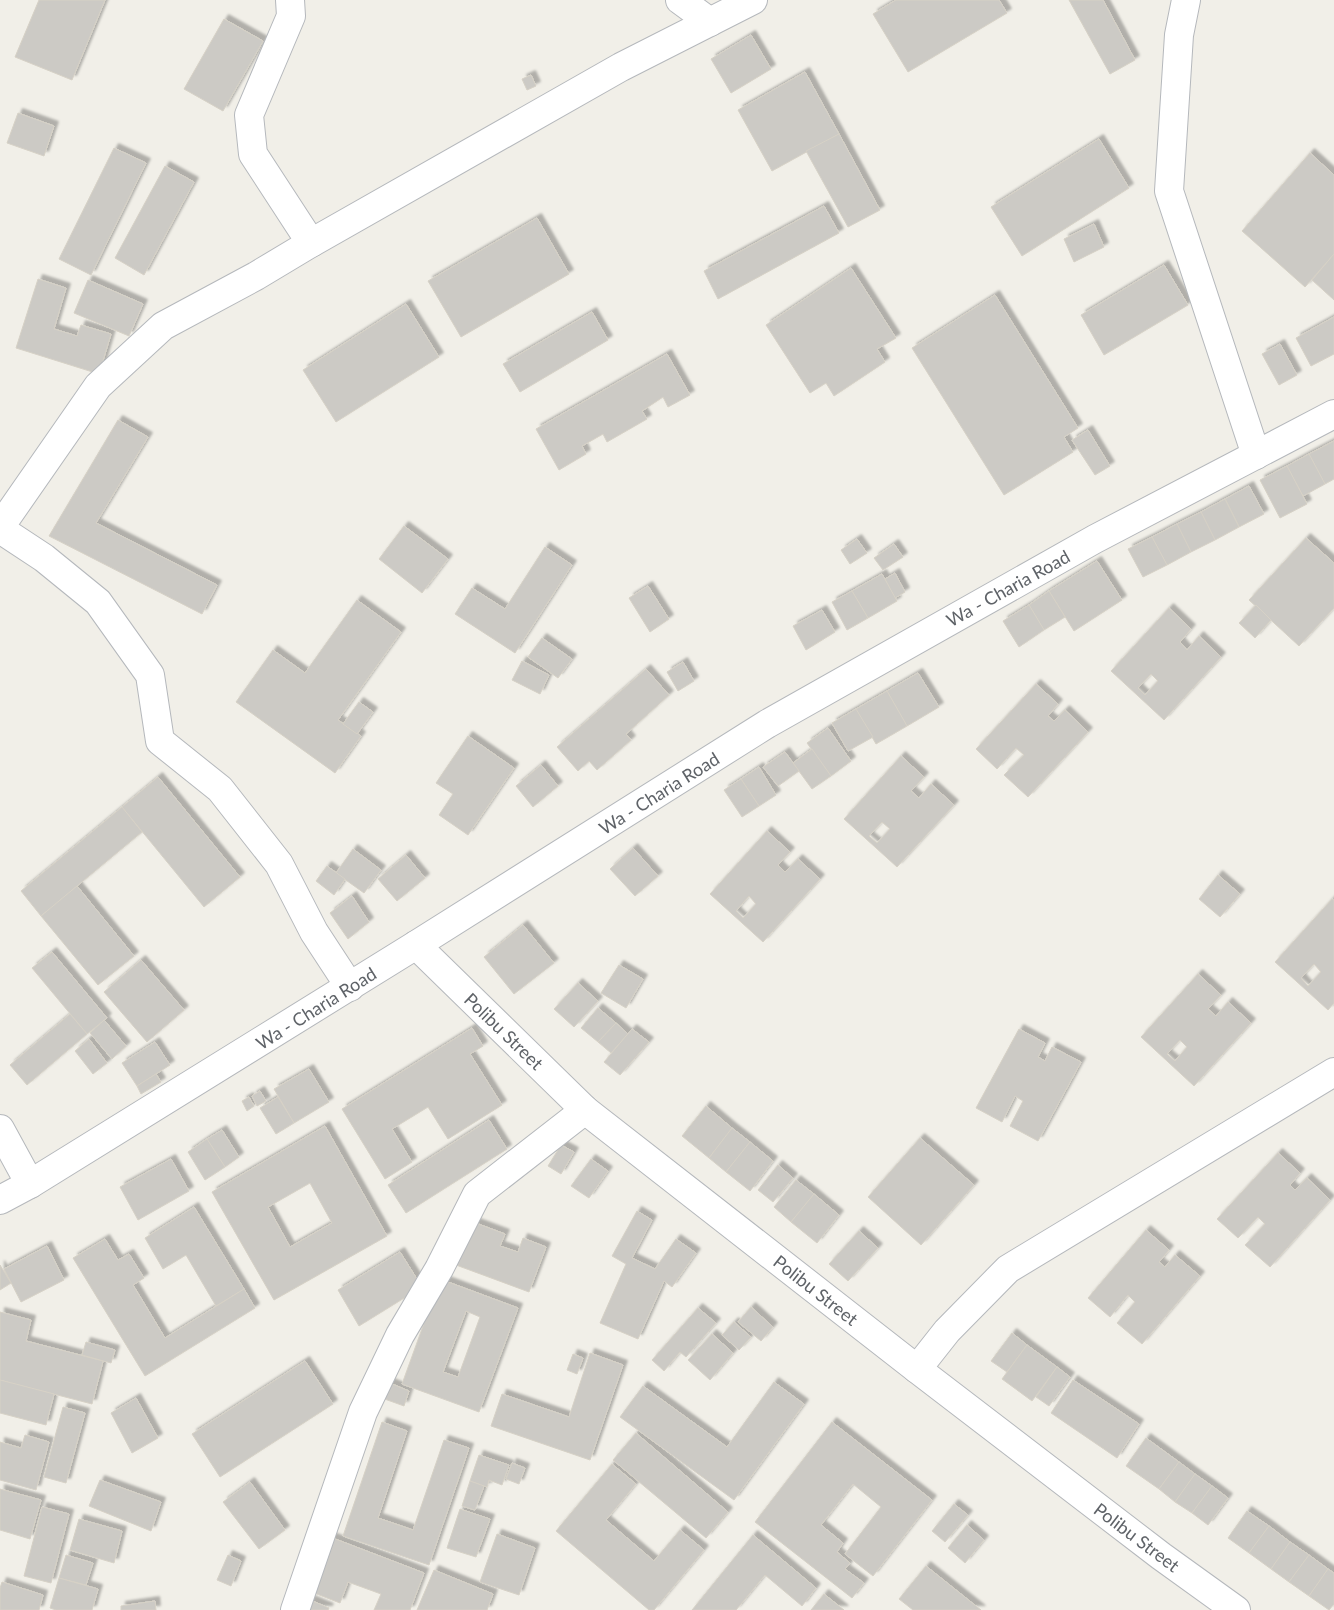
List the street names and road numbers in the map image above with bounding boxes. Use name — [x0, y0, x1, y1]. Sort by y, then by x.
street label: Wa - Charia Road — [942, 545, 1074, 631]
street label: Wa - Charia Road — [595, 747, 723, 839]
street label: Wa - Charia Road — [252, 962, 380, 1054]
street label: Polibu Street — [460, 988, 548, 1074]
street label: Polibu Street — [769, 1250, 863, 1330]
street label: Polibu Street — [1090, 1498, 1184, 1577]

